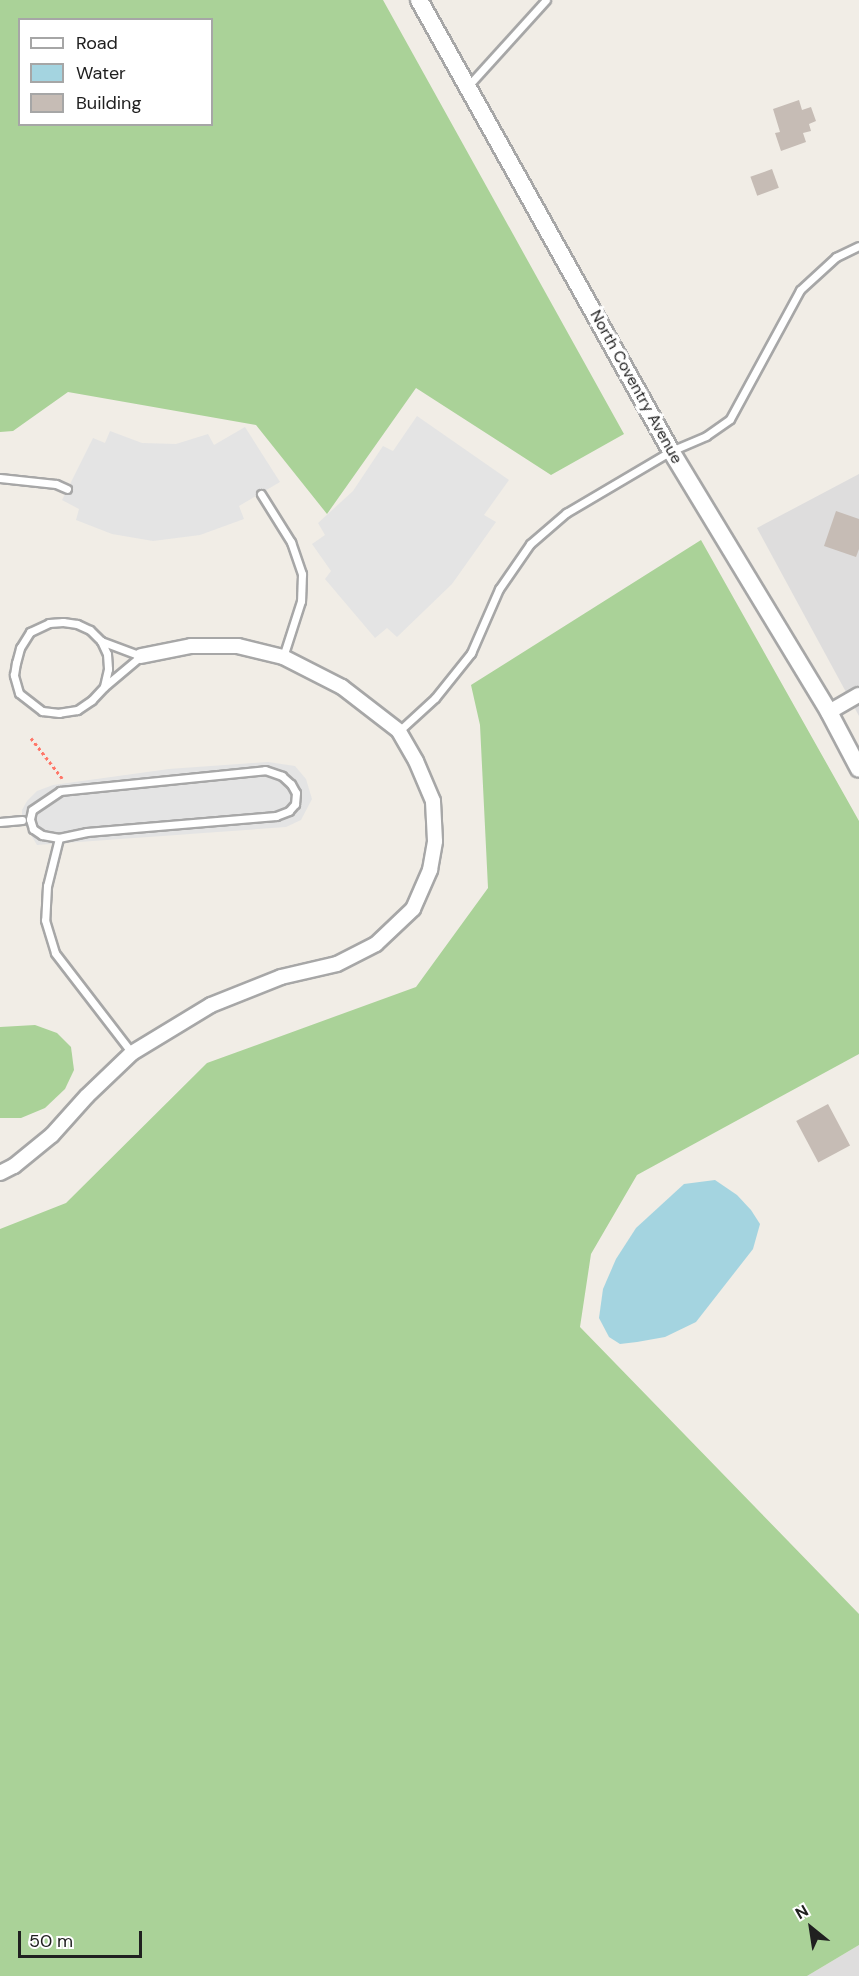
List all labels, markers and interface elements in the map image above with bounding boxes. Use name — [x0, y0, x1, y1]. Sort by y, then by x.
legend — [18, 18, 213, 126]
text: Road — [76, 31, 118, 55]
text: Water — [76, 61, 126, 85]
text: Building — [76, 91, 141, 115]
street label: North Coventry Avenue — [586, 307, 686, 467]
north arrow — [781, 1898, 841, 1958]
text: N — [791, 1900, 812, 1924]
scale bar — [21, 1919, 146, 1957]
text: 50 m — [29, 1929, 73, 1953]

